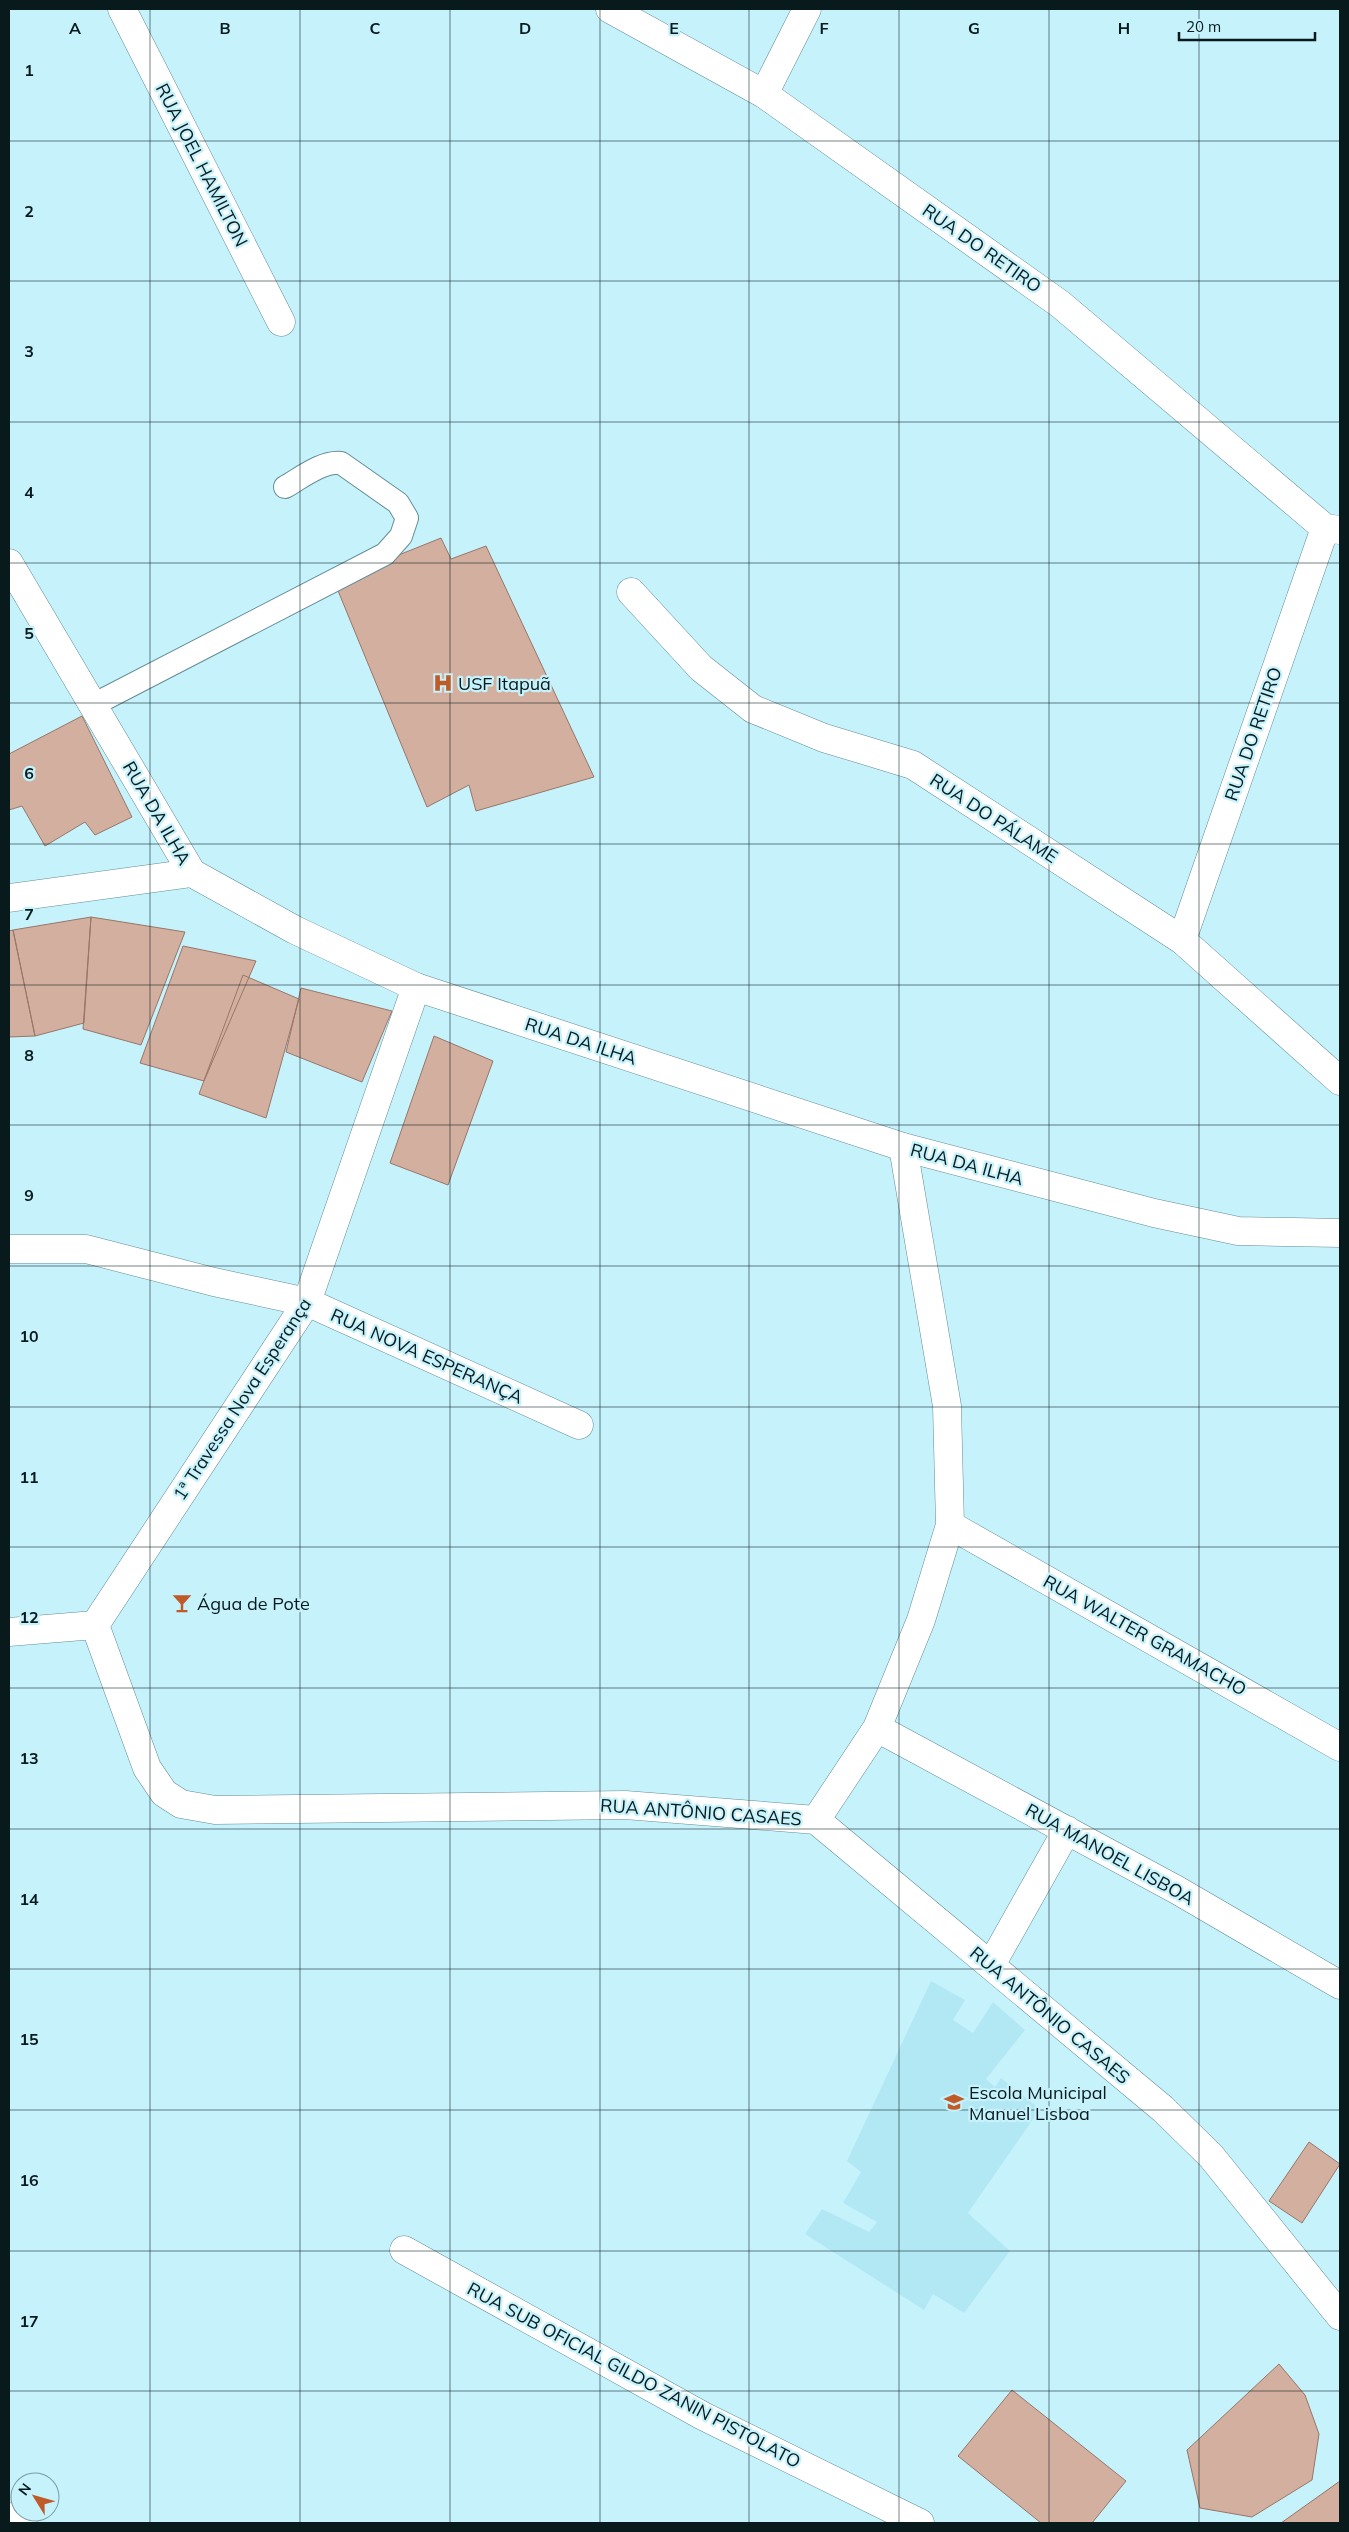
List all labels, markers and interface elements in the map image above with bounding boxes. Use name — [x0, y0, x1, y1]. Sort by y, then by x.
scale bar — [1179, 10, 1315, 42]
text: 20 m — [1186, 17, 1221, 36]
text: A — [69, 18, 81, 38]
text: B — [219, 18, 231, 38]
text: C — [370, 18, 381, 38]
text: D — [519, 18, 531, 38]
text: E — [669, 18, 679, 38]
text: F — [819, 18, 829, 38]
text: G — [968, 18, 980, 38]
text: H — [1118, 18, 1130, 38]
text: 1 — [24, 60, 34, 80]
street label: RUA JOEL HAMILTON — [151, 79, 253, 251]
street label: RUA DO RETIRO — [918, 198, 1046, 298]
text: 2 — [24, 201, 34, 221]
text: 3 — [24, 341, 34, 361]
text: 4 — [24, 482, 34, 502]
text: 5 — [24, 623, 34, 643]
street label: RUA DO RETIRO — [1219, 664, 1287, 804]
hospital icon: USF Itapuã — [432, 672, 454, 694]
place label: USF Itapuã — [458, 672, 551, 695]
street label: RUA DA ILHA — [118, 757, 196, 869]
text: 6 — [24, 763, 34, 783]
street label: RUA DO PÁLAME — [926, 768, 1062, 868]
text: 7 — [24, 904, 34, 924]
street label: RUA DA ILHA — [522, 1012, 640, 1070]
text: 8 — [24, 1045, 34, 1065]
street label: RUA DA ILHA — [908, 1138, 1026, 1190]
text: 9 — [24, 1185, 34, 1205]
street label: 1ª Travessa Nova Esperança — [168, 1294, 316, 1504]
street label: RUA NOVA ESPERANÇA — [327, 1303, 527, 1409]
text: 10 — [19, 1326, 39, 1346]
text: 11 — [19, 1467, 39, 1487]
street label: RUA WALTER GRAMACHO — [1039, 1569, 1251, 1701]
bar icon: Água de Pote — [171, 1592, 193, 1614]
place label: Água de Pote — [197, 1592, 310, 1615]
text: 12 — [19, 1607, 39, 1627]
text: 13 — [19, 1748, 39, 1768]
street label: RUA ANTÔNIO CASAES — [599, 1793, 803, 1831]
street label: RUA MANOEL LISBOA — [1022, 1798, 1198, 1910]
text: 14 — [19, 1889, 39, 1909]
street label: RUA ANTÔNIO CASAES — [965, 1941, 1135, 2089]
text: 15 — [19, 2029, 39, 2049]
place label: Escola Municipal Manuel Lisboa — [969, 2081, 1107, 2125]
school or university icon: Escola Municipal Manuel Lisboa — [943, 2091, 965, 2113]
text: 16 — [19, 2170, 39, 2190]
street label: RUA SUB OFICIAL GILDO ZANIN PISTOLATO — [463, 2277, 805, 2473]
text: 17 — [19, 2311, 39, 2331]
north arrow — [10, 2472, 60, 2522]
text: N — [14, 2480, 35, 2499]

